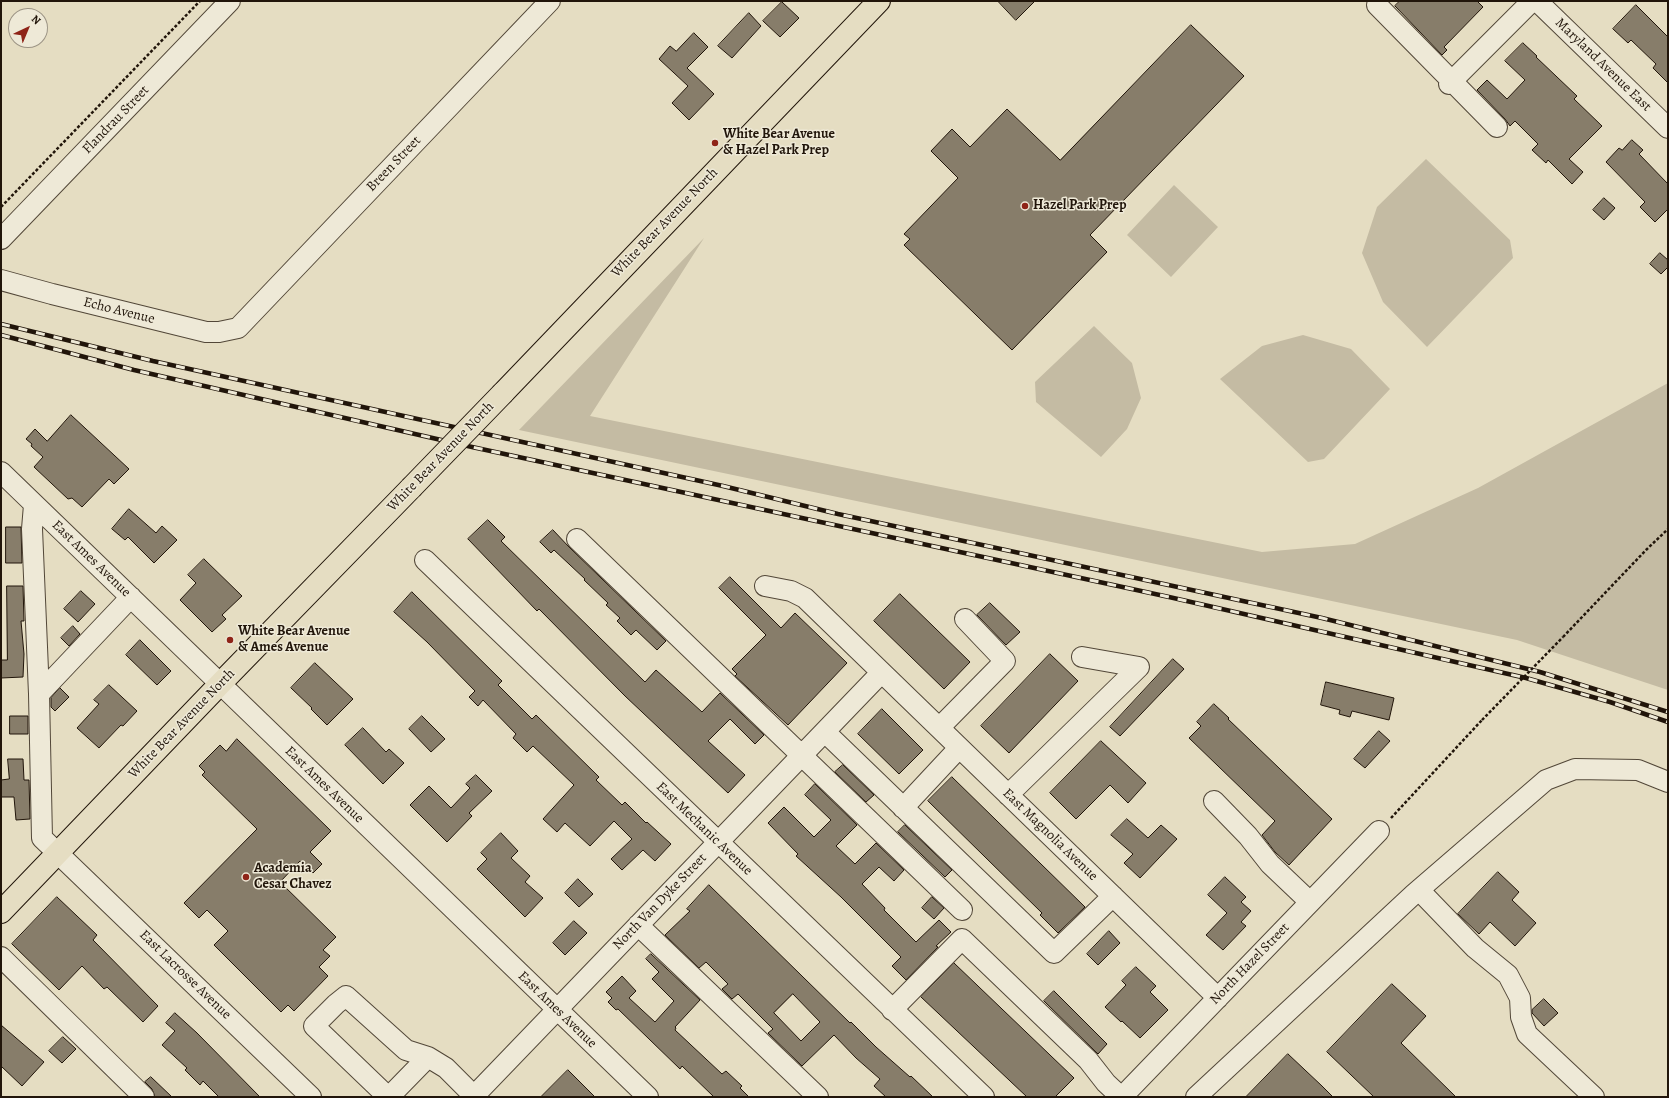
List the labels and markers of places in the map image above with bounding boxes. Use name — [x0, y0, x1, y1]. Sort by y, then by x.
place label: White Bear Avenue & Hazel Park Prep — [723, 127, 835, 160]
marker: White Bear Avenue & Hazel Park Prep — [710, 138, 720, 148]
place label: Hazel Park Prep — [1033, 198, 1126, 214]
marker: Hazel Park Prep — [1020, 201, 1030, 211]
place label: White Bear Avenue & Ames Avenue — [238, 624, 350, 656]
marker: White Bear Avenue & Ames Avenue — [225, 635, 235, 645]
place label: Academia Cesar Chavez — [254, 861, 332, 894]
marker: Academia Cesar Chavez — [241, 872, 251, 882]

